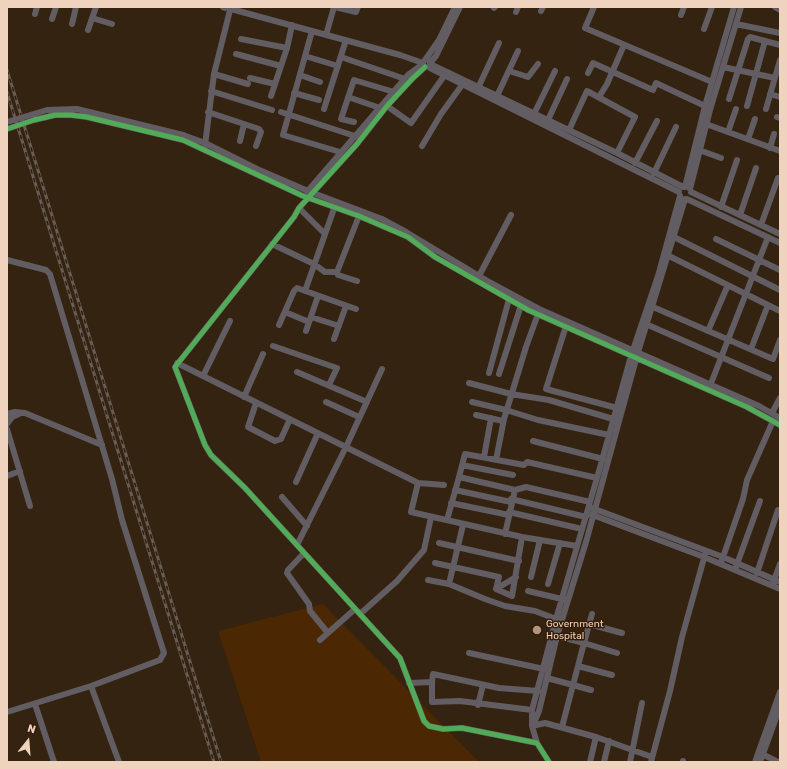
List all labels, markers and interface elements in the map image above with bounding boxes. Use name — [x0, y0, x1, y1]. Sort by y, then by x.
place label: Government Hospital — [546, 618, 604, 642]
marker: Government Hospital — [531, 624, 543, 636]
north arrow — [8, 721, 48, 761]
text: N — [26, 722, 37, 736]

